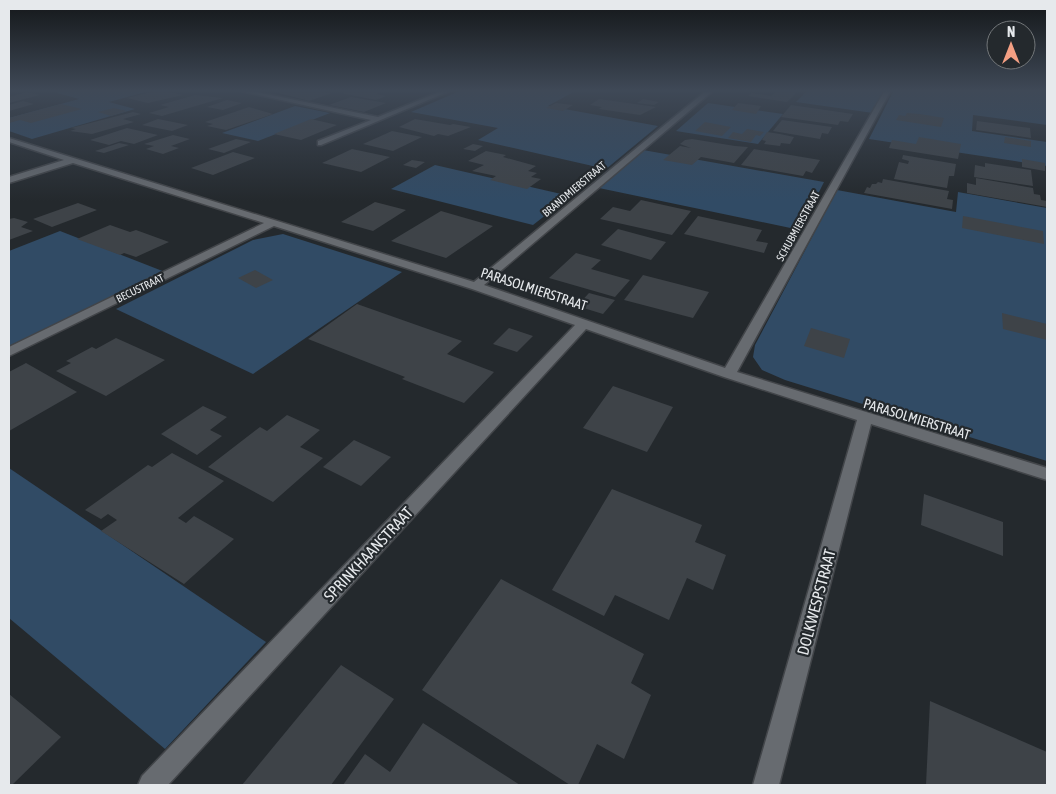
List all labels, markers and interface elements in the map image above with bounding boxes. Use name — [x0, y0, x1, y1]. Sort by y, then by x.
north arrow — [986, 20, 1036, 70]
text: N — [1007, 24, 1015, 40]
street label: BRANDMIERSTRAAT — [540, 159, 608, 219]
street label: SCHUBMIERSTRAAT — [774, 189, 822, 263]
street label: PARASOLMIERSTRAAT — [479, 264, 589, 314]
street label: BECUSTRAAT — [114, 271, 166, 305]
street label: PARASOLMIERSTRAAT — [862, 395, 972, 443]
street label: SPRINKHAANSTRAAT — [320, 503, 416, 605]
street label: DOLKWESPSTRAAT — [793, 547, 839, 657]

